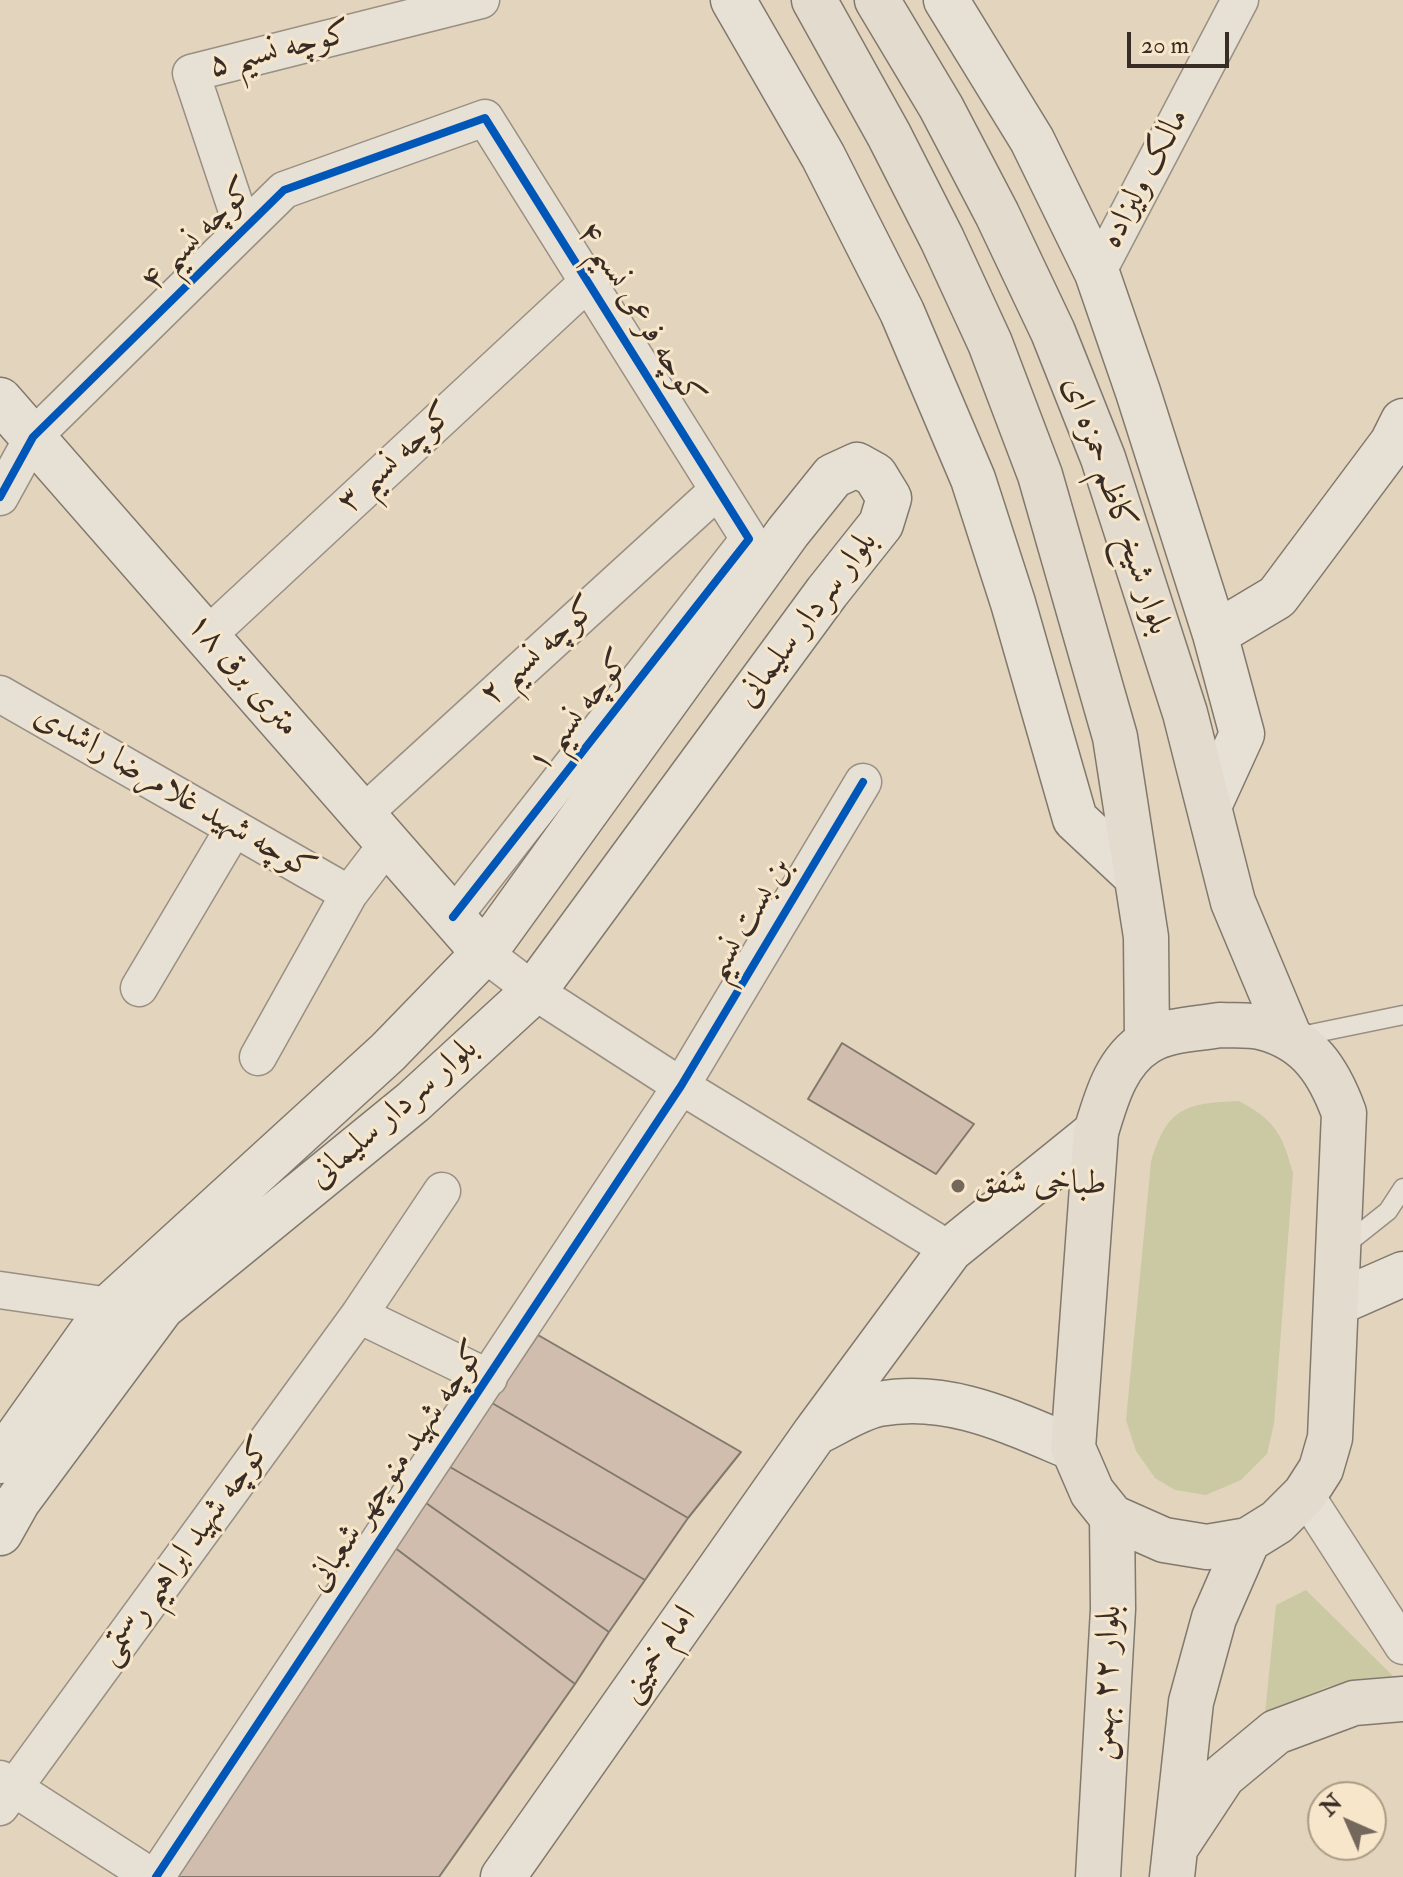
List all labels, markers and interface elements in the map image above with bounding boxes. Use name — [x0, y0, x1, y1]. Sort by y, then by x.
street label: کوچه نسیم ۵ — [205, 14, 355, 88]
scale bar — [1131, 16, 1233, 66]
text: 20 m — [1141, 30, 1189, 61]
street label: مالک ولیزاده — [1092, 102, 1200, 256]
street label: کوچه نسیم ۴ — [133, 170, 265, 302]
street label: کوچه فرعی نسیم ۴ — [566, 215, 712, 415]
street label: بلوار شیخ کاظم حمزه ای — [1052, 371, 1178, 641]
street label: کوچه نسیم ۳ — [330, 395, 464, 523]
street label: بلوار سردار سلیمانی — [728, 524, 888, 716]
street label: کوچه نسیم ۲ — [472, 588, 608, 716]
street label: ۱۸ متری برق — [177, 605, 307, 747]
street label: کوچه نسیم ۱ — [520, 642, 642, 782]
street label: کوچه شهید غلامرضا راشدی — [26, 697, 322, 891]
street label: بن بست نسیم — [697, 851, 803, 989]
street label: بلوار سردار سلیمانی — [301, 1029, 487, 1199]
place label: طباخی شفق — [974, 1166, 1106, 1206]
marker: طباخی شفق — [949, 1177, 967, 1195]
street label: کوچه شهید منوچهر شعبانی — [299, 1334, 497, 1600]
street label: کوچه شهید ابراهیم رستمی — [90, 1430, 282, 1674]
street label: امام خمینی — [611, 1599, 707, 1711]
street label: بلوار ۲۲ بهمن — [1084, 1604, 1132, 1762]
north arrow — [1307, 1781, 1387, 1861]
text: N — [1315, 1789, 1348, 1822]

